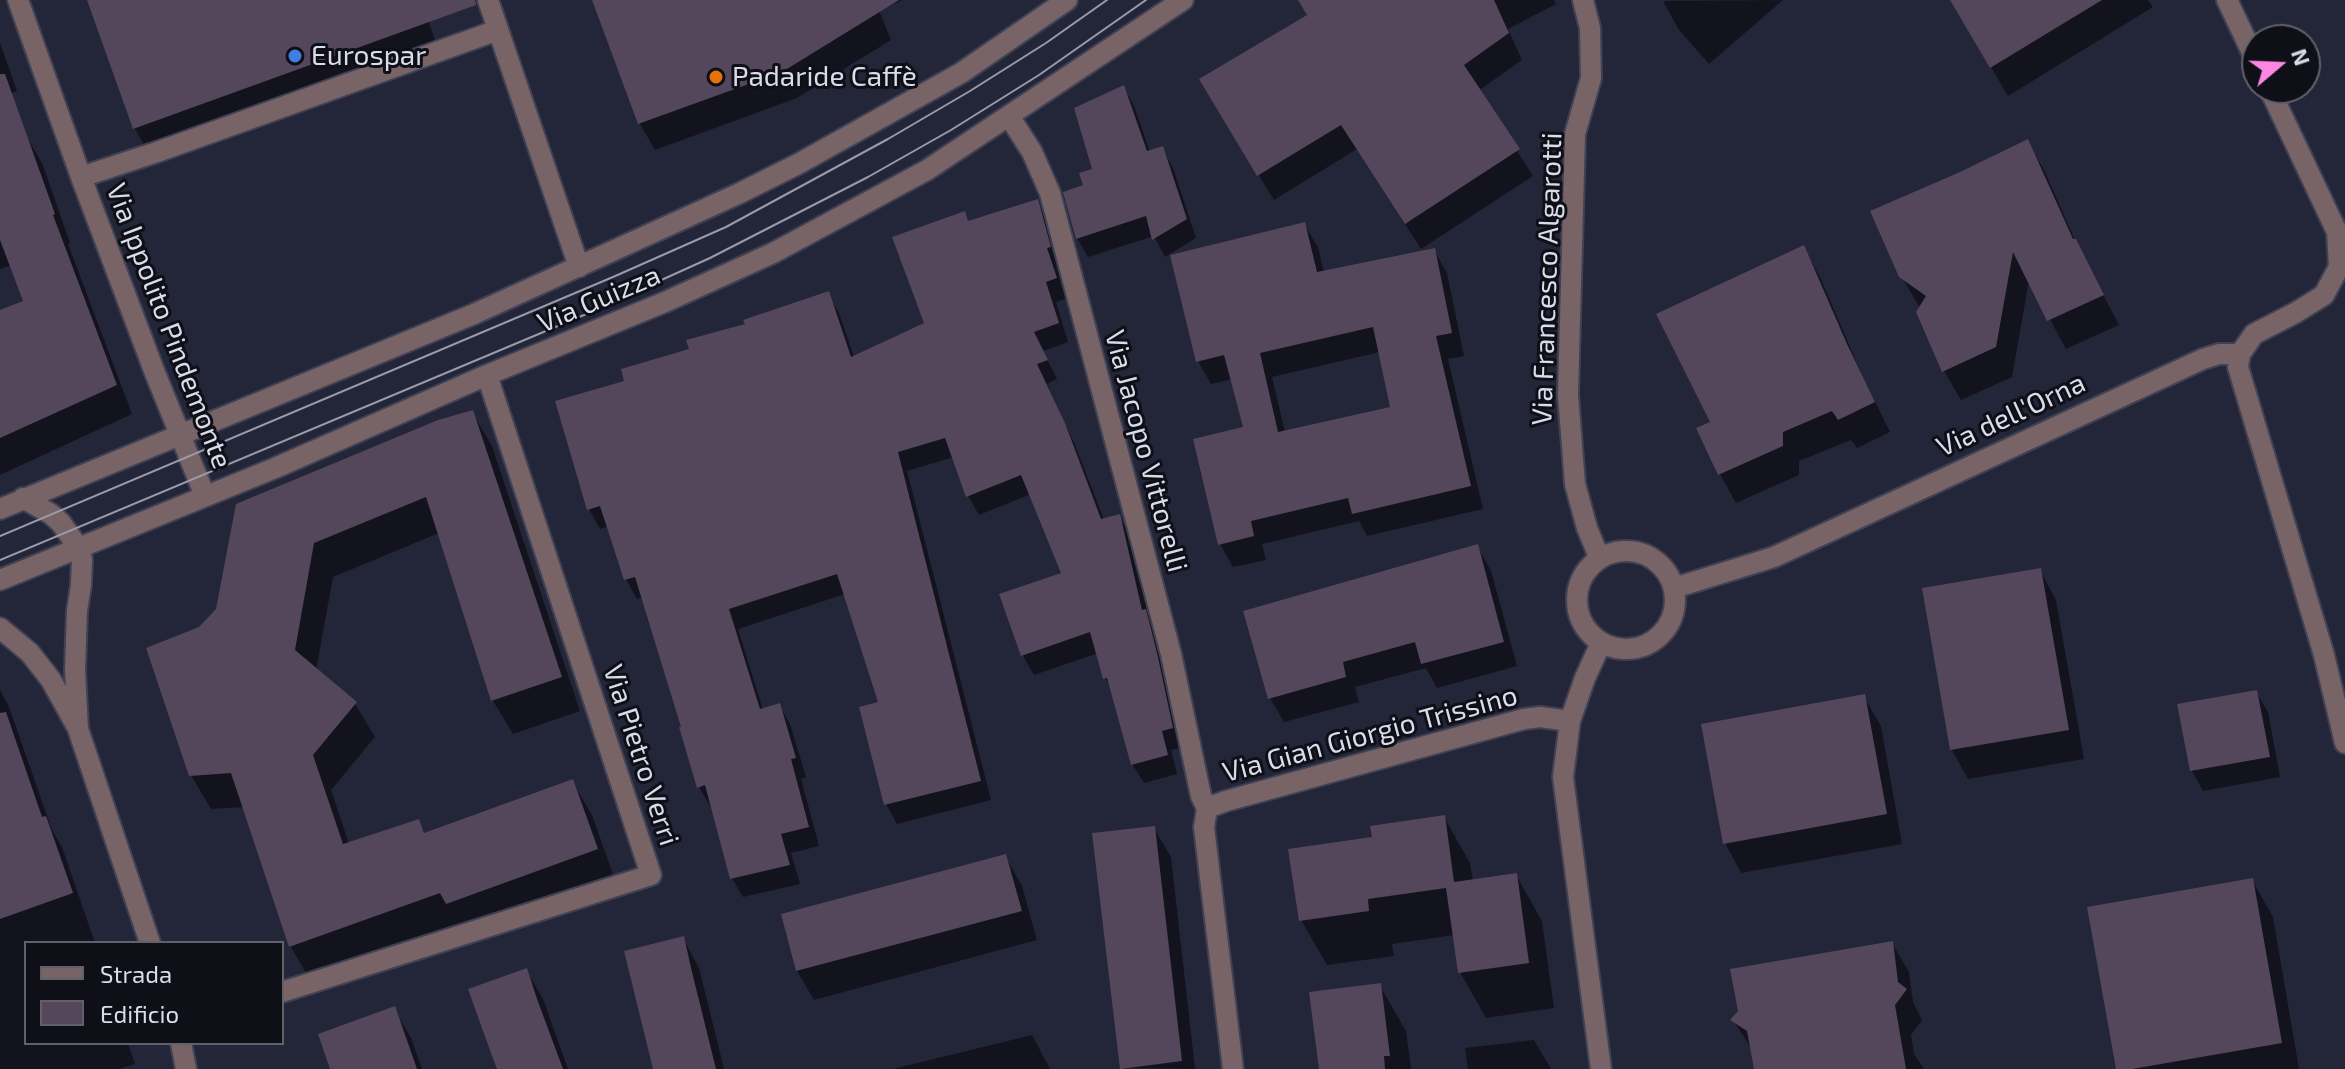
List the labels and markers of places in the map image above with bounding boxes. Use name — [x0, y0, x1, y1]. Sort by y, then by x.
place label: Eurospar — [311, 39, 426, 73]
marker: Eurospar — [286, 47, 304, 65]
place label: Padaride Caffè — [732, 60, 917, 94]
marker: Padaride Caffè — [707, 68, 725, 86]

